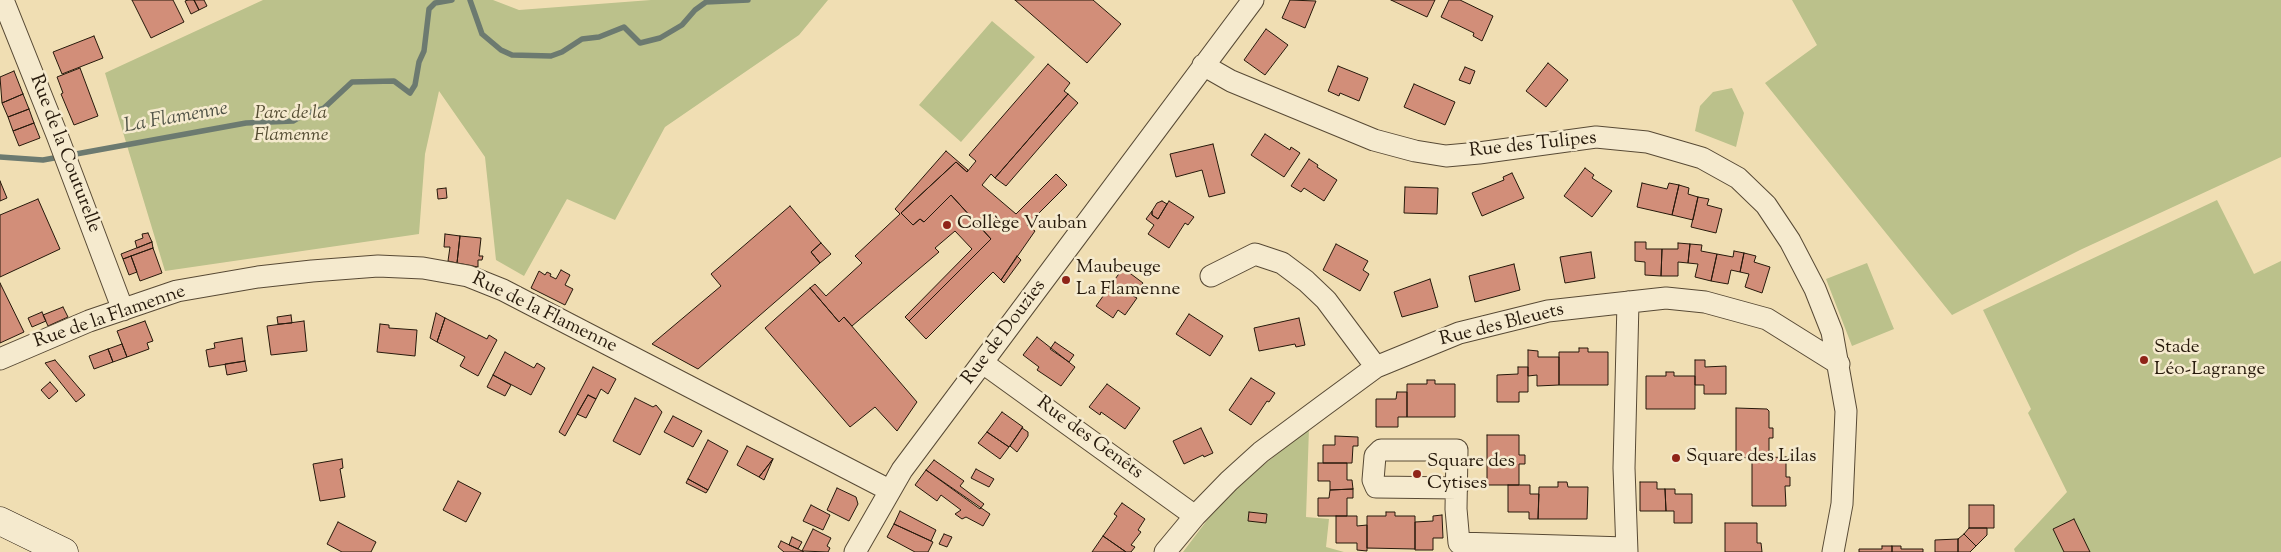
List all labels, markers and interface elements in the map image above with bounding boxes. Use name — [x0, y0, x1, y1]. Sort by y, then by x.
street label: Rue de la Couturelle — [23, 72, 105, 236]
water label: La Flamenne — [122, 98, 230, 140]
park label: Parc de la Flamenne — [254, 104, 328, 148]
street label: Rue des Tulipes — [1468, 128, 1598, 164]
place label: Collège Vauban — [957, 214, 1087, 236]
marker: Collège Vauban — [941, 219, 953, 231]
place label: Maubeuge La Flamenne — [1076, 258, 1180, 302]
street label: Rue de la Flamenne — [468, 269, 620, 359]
marker: Maubeuge La Flamenne — [1060, 274, 1072, 286]
street label: Rue de Douzies — [958, 276, 1052, 390]
street label: Rue de la Flamenne — [31, 281, 189, 355]
street label: Rue des Bleuets — [1437, 300, 1567, 352]
place label: Stade Léo-Lagrange — [2154, 338, 2265, 382]
marker: Stade Léo-Lagrange — [2138, 354, 2150, 366]
street label: Rue des Genêts — [1031, 393, 1147, 485]
place label: Square des Lilas — [1686, 447, 1817, 469]
place label: Square des Cytises — [1427, 452, 1515, 496]
marker: Square des Lilas — [1670, 452, 1682, 464]
marker: Square des Cytises — [1411, 468, 1423, 480]

